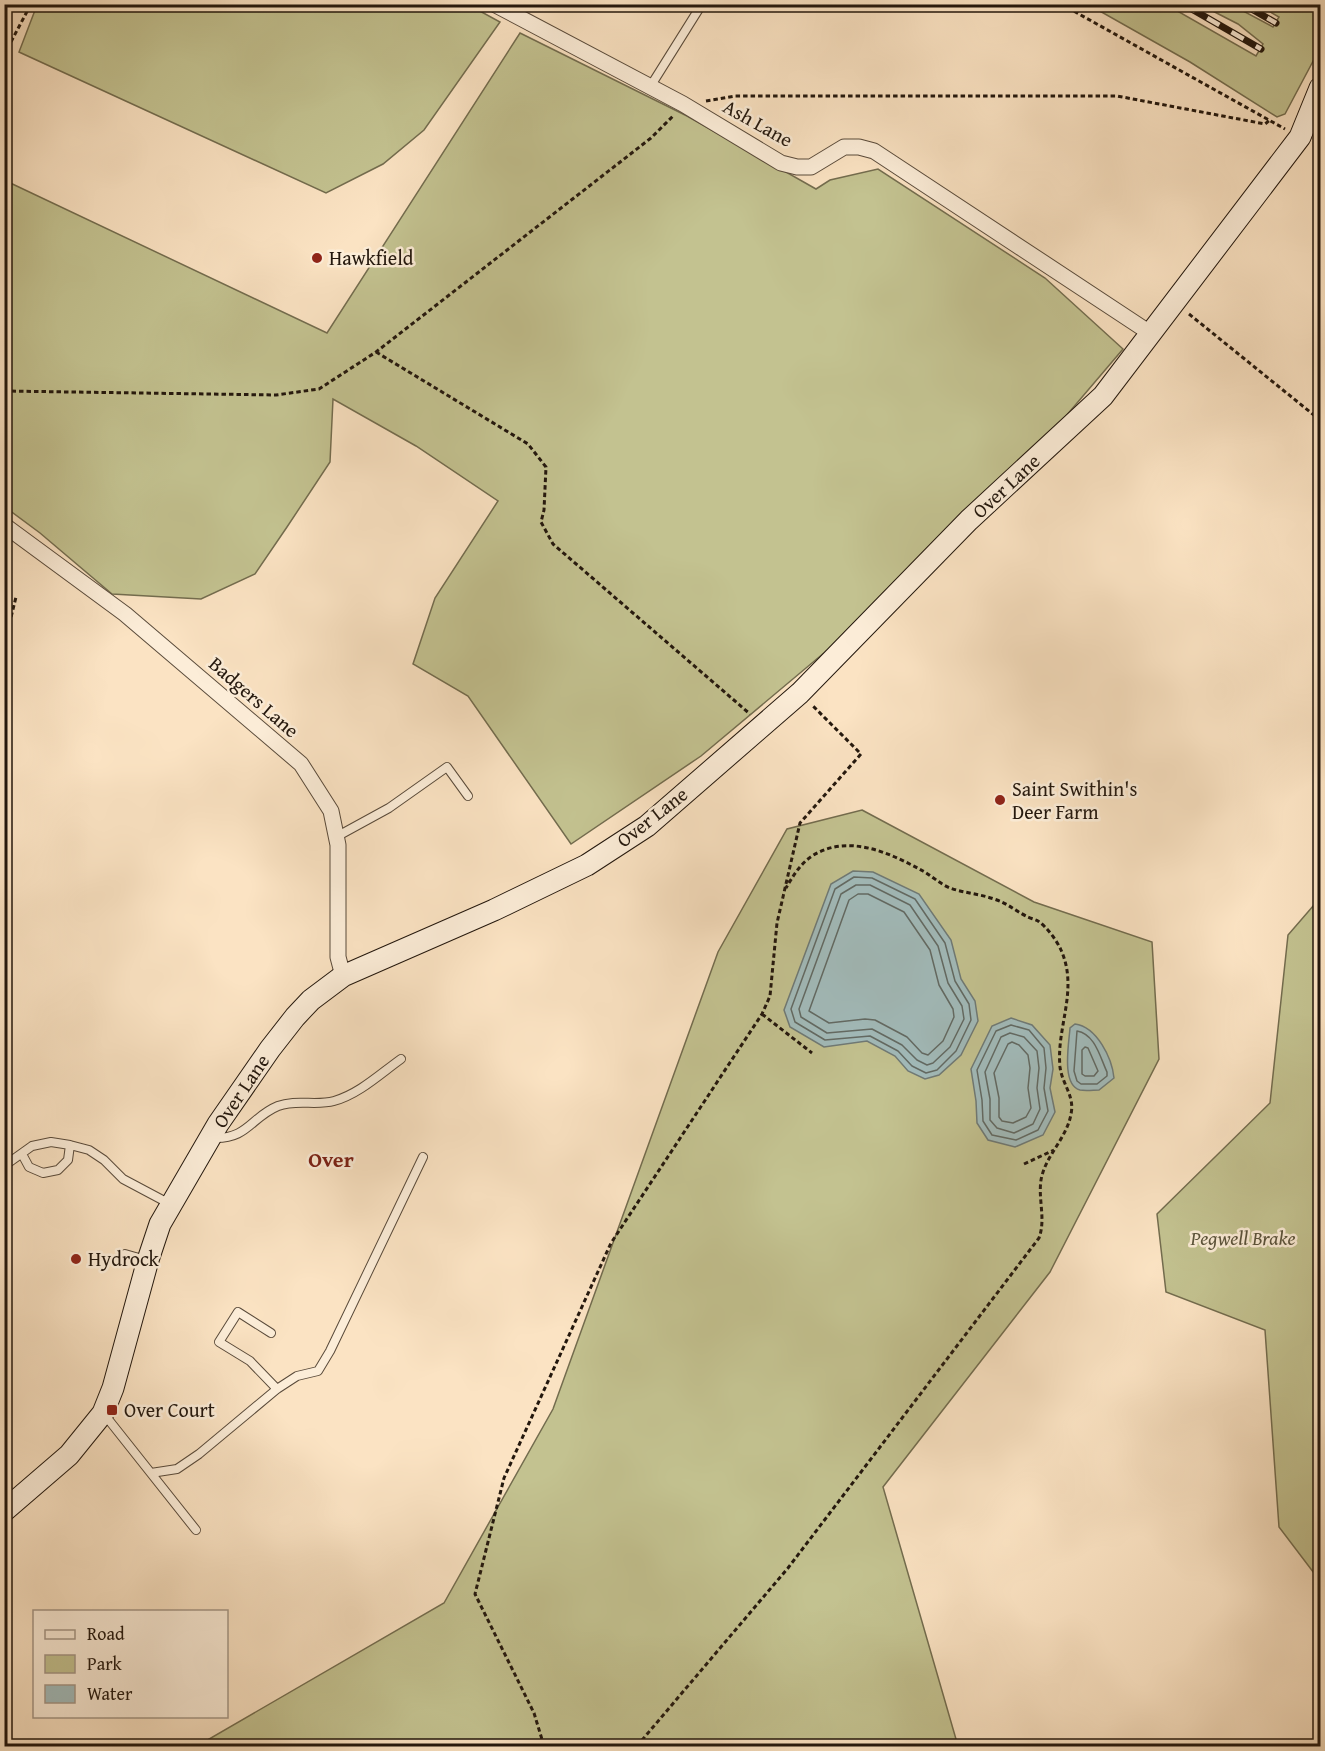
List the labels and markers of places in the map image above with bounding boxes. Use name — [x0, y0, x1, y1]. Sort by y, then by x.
place label: Hawkfield — [329, 243, 414, 272]
marker: Hawkfield — [310, 251, 324, 265]
place label: Saint Swithin's Deer Farm — [1012, 774, 1137, 826]
marker: Saint Swithin's Deer Farm — [993, 793, 1007, 807]
place label: Hydrock — [88, 1244, 160, 1273]
marker: Hydrock — [69, 1252, 83, 1266]
place label: Over Court — [124, 1395, 215, 1424]
marker: Over Court — [105, 1403, 119, 1417]

